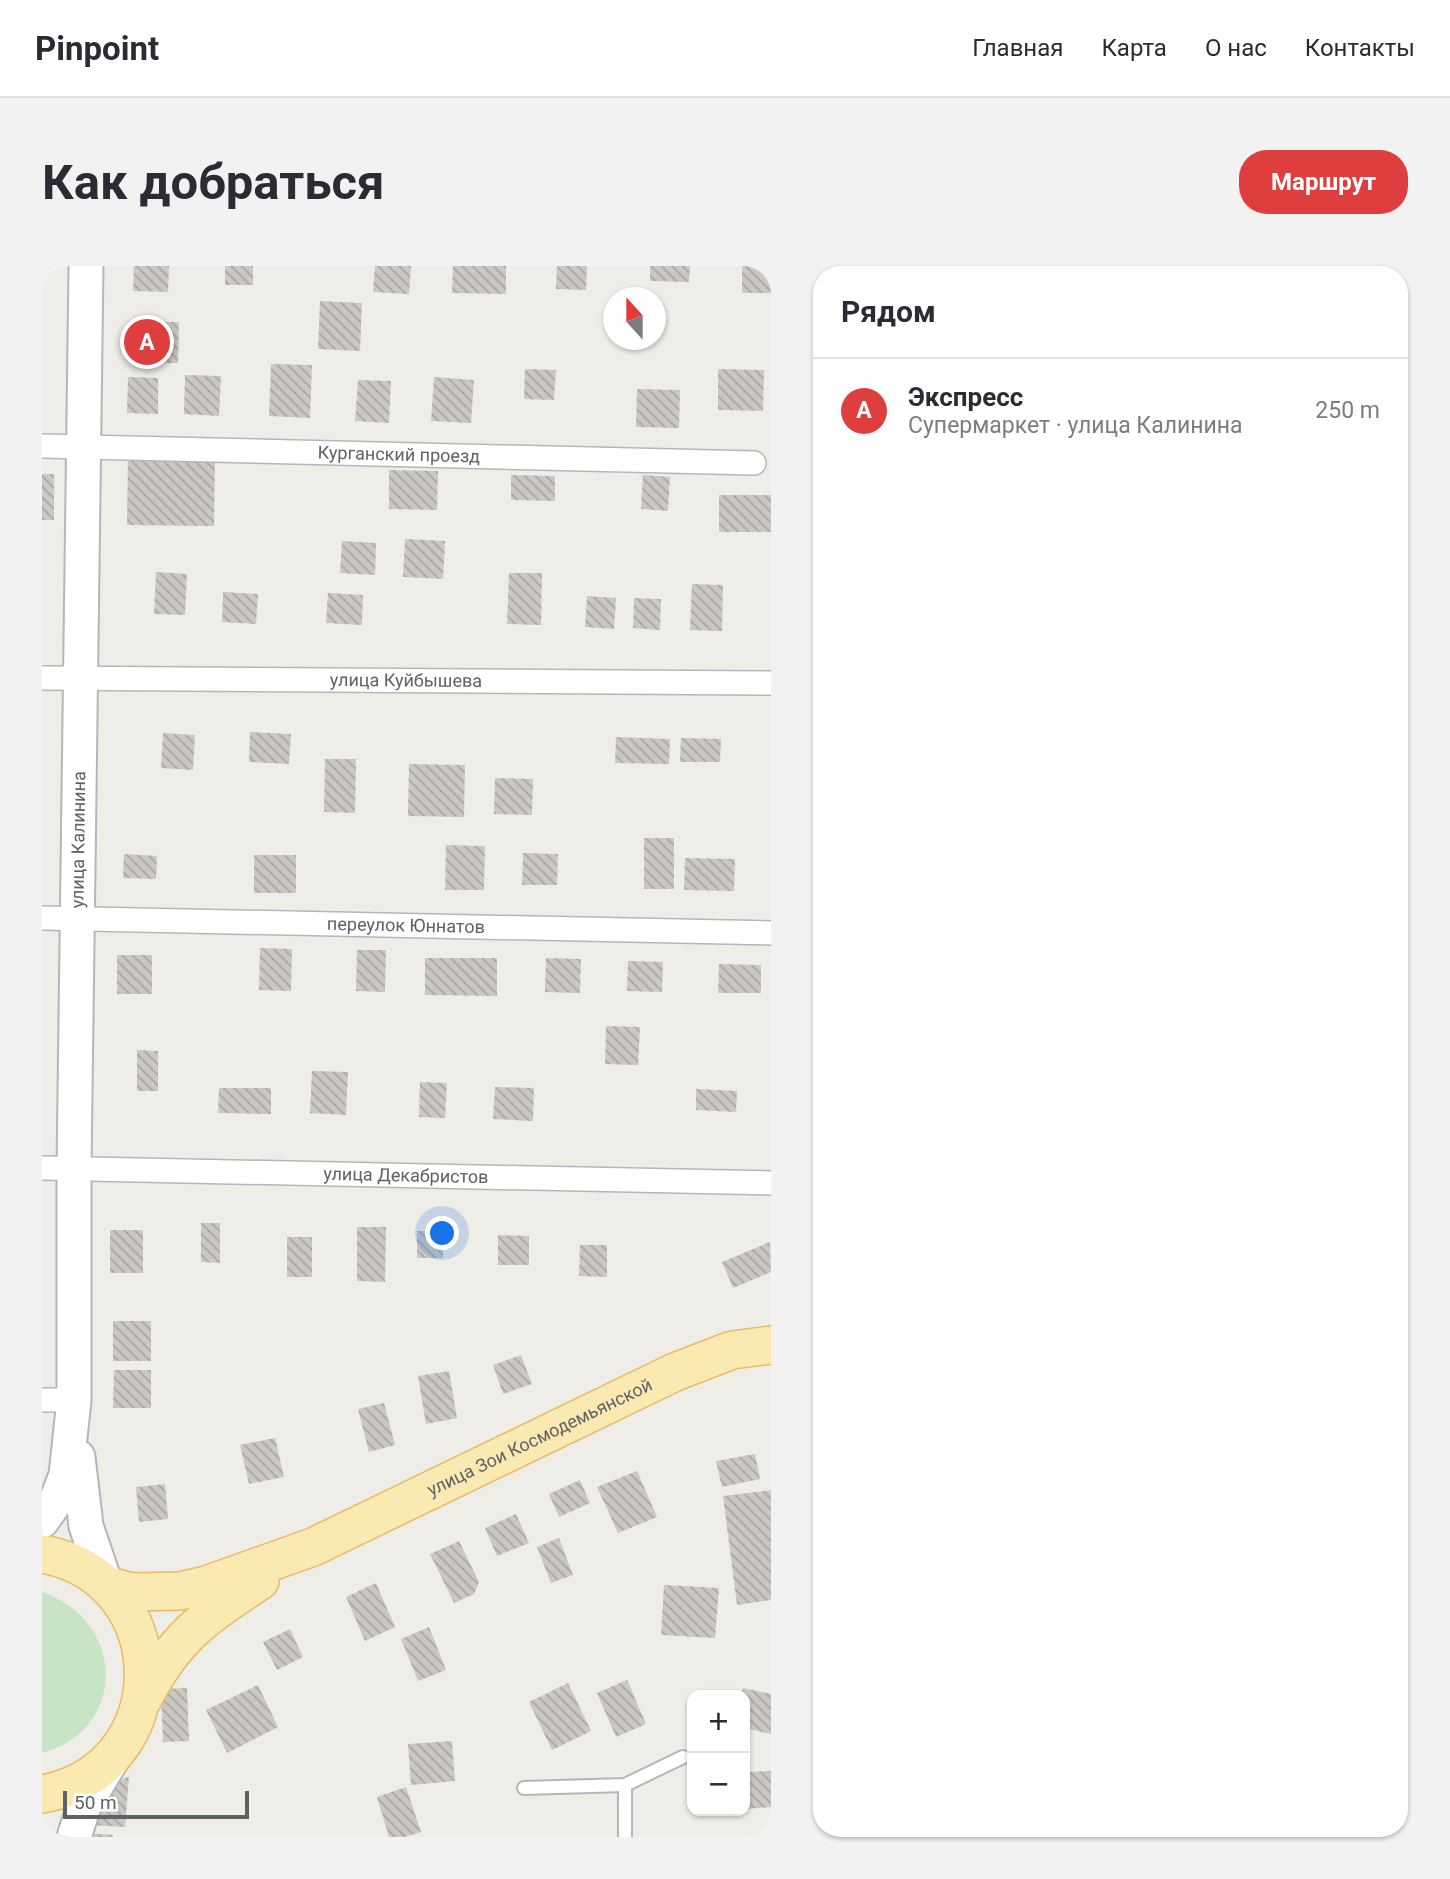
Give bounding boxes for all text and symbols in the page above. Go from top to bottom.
text: Pinpoint [35,29,159,68]
text: Главная [972,34,1063,62]
text: Карта [1101,34,1167,62]
text: О нас [1205,34,1267,62]
text: Контакты [1305,34,1415,62]
button: Маршрут [1239,150,1408,214]
text: Как добраться [42,154,384,211]
north arrow [603,287,666,350]
text: Рядом [841,294,936,329]
pin: A [124,316,170,368]
text: Экспресс [908,382,1023,412]
text: A [856,397,872,424]
text: 250 m [1315,397,1380,424]
text: Супермаркет · улица Калинина [908,412,1243,439]
street label: Курганский проезд [318,442,480,466]
street label: улица Куйбышева [330,669,482,691]
street label: улица Калинина [66,771,89,908]
street label: переулок Юннатов [327,913,485,937]
street label: улица Декабристов [323,1163,489,1187]
your location [425,1216,459,1250]
street label: улица Зои Космодемьянской [424,1374,655,1500]
map controls [687,1690,750,1816]
button: + [687,1690,750,1753]
button: − [687,1753,750,1816]
scale bar [63,1788,248,1820]
text: 50 m [74,1791,117,1814]

